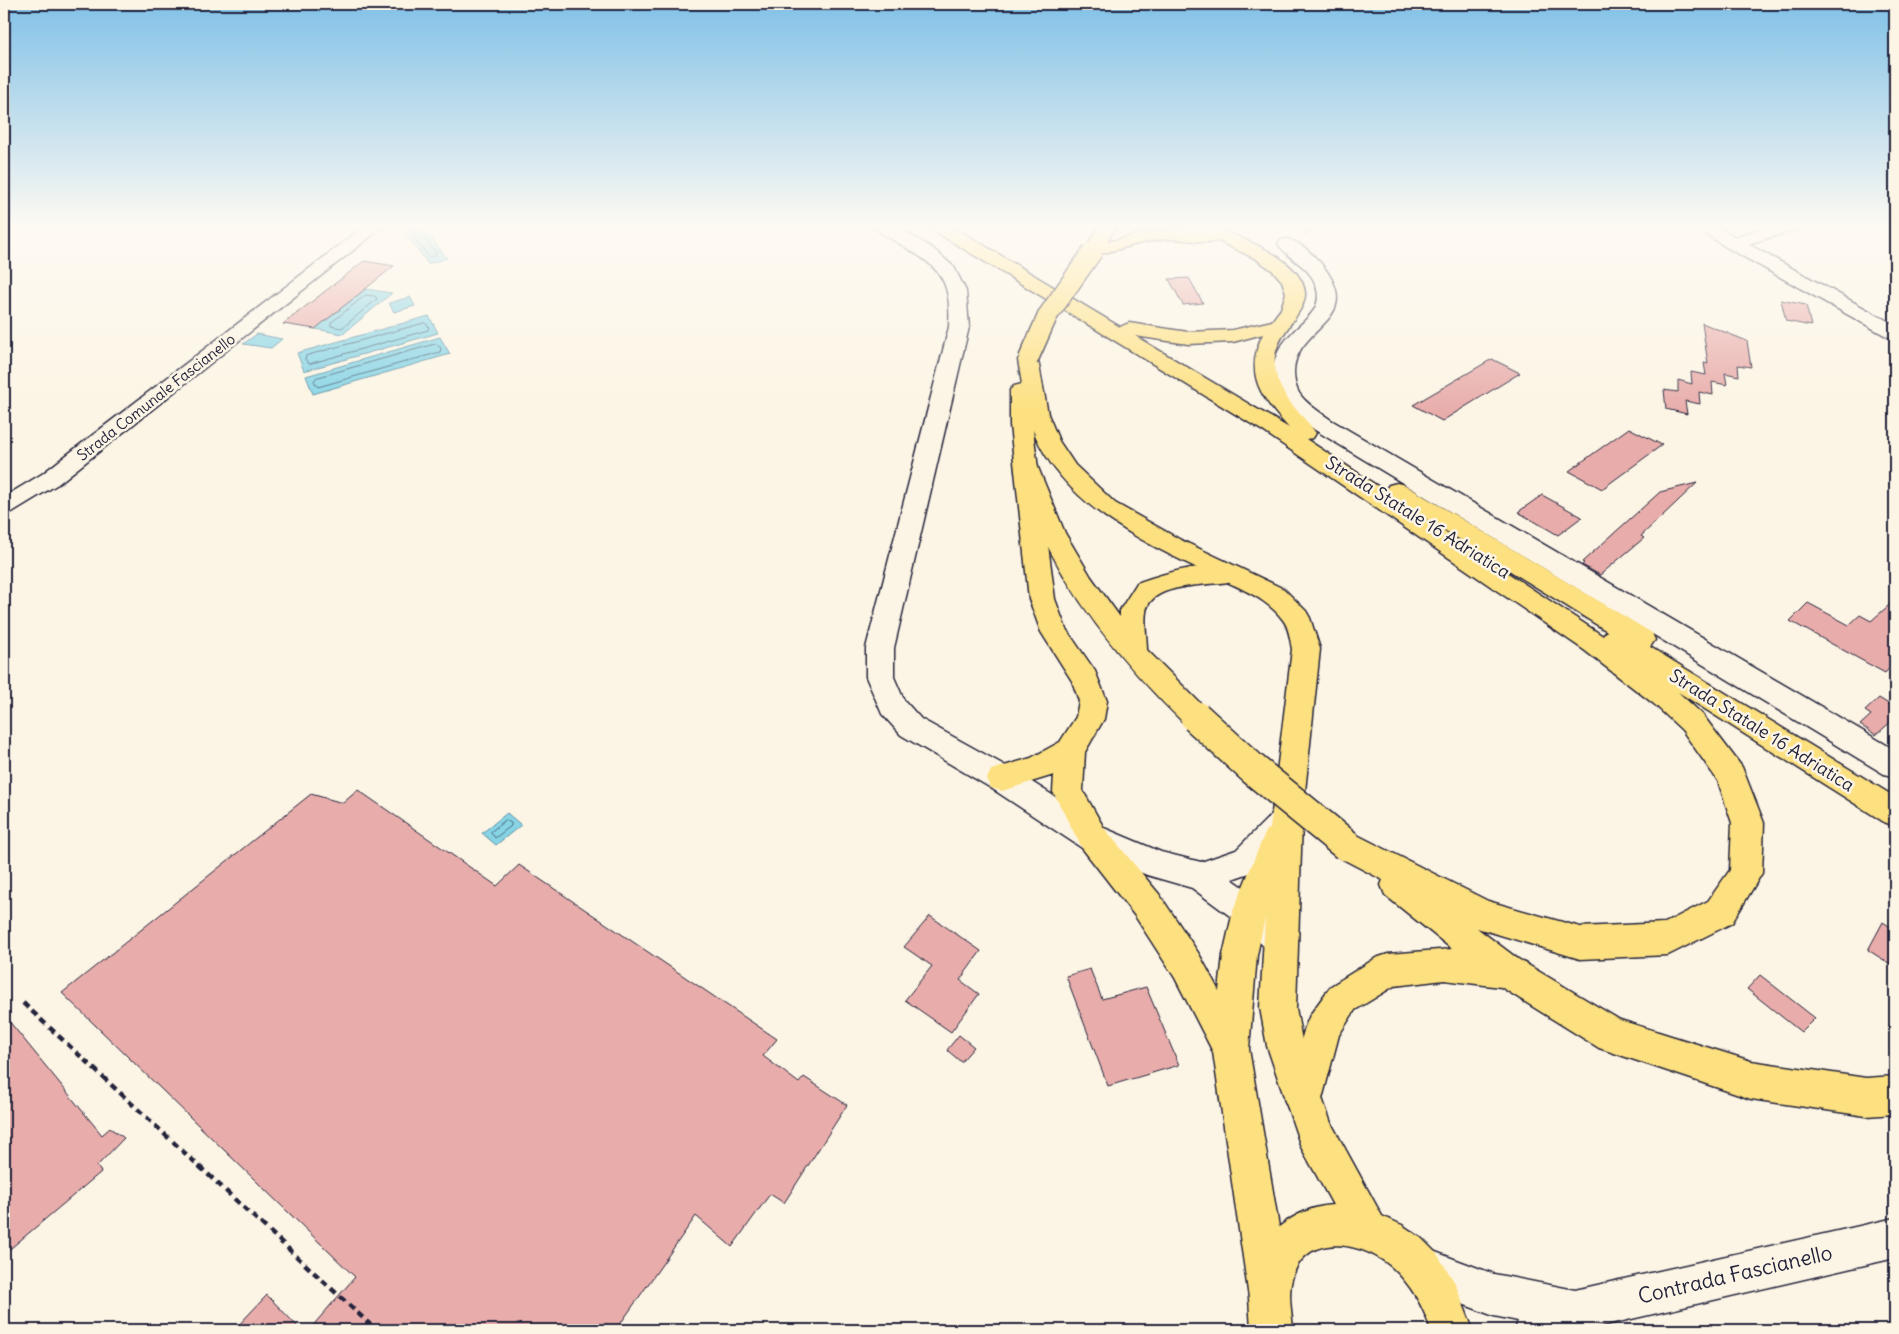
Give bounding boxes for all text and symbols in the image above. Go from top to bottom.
street label: Strada Comunale Fascianello [73,329,239,465]
street label: Strada Statale 16 Adriatica [1321,451,1515,583]
street label: Strada Statale 16 Adriatica [1665,664,1859,796]
street label: Contrada Fascianello [1635,1239,1835,1309]

